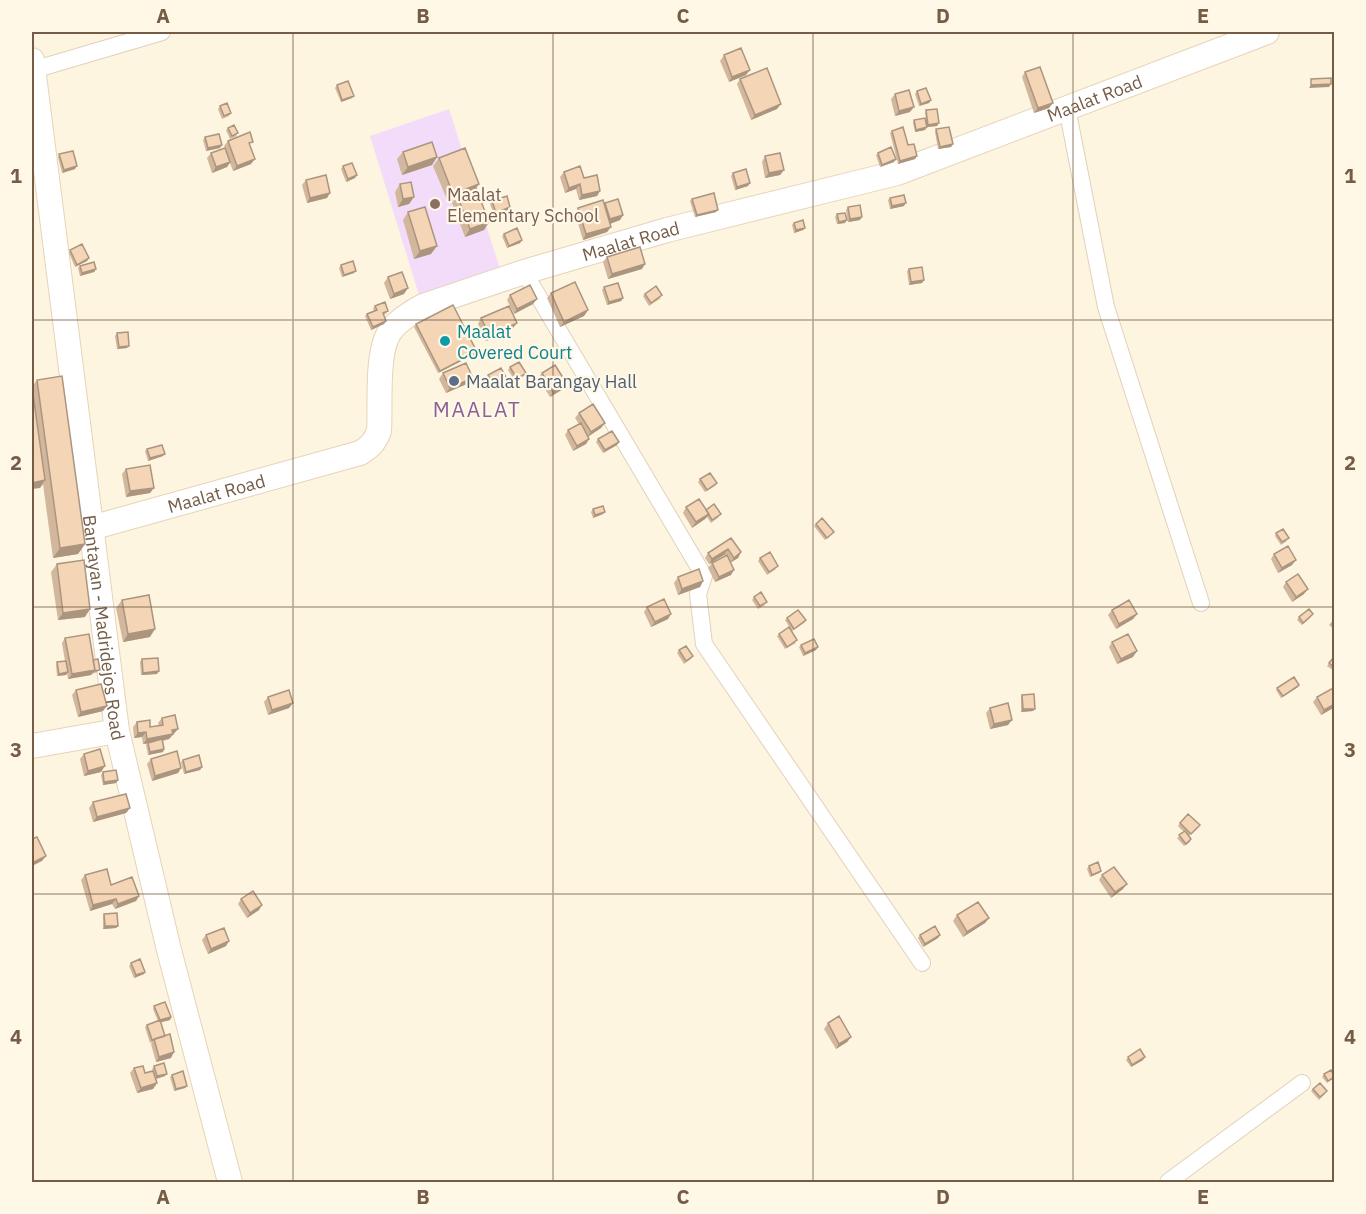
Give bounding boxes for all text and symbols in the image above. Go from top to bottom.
text: A [156,2,170,29]
text: B [416,2,430,29]
text: C [676,2,690,29]
text: D [936,2,950,29]
text: E [1197,2,1209,29]
street label: Maalat Road [1043,69,1145,126]
text: 1 [10,162,22,189]
text: 1 [1344,162,1356,189]
place label: Maalat Elementary School [447,183,599,227]
marker: Maalat Elementary School [428,197,442,211]
street label: Maalat Road [579,216,682,266]
place label: Maalat Covered Court [457,320,572,364]
marker: Maalat Covered Court [438,334,452,348]
place label: Maalat Barangay Hall [466,370,637,393]
marker: Maalat Barangay Hall [447,374,461,388]
district label: MAALAT [433,395,521,423]
text: 2 [10,449,22,476]
text: 2 [1344,449,1356,476]
street label: Maalat Road [165,469,268,518]
street label: Bantayan - Madridejos Road [78,513,130,743]
text: 3 [10,736,22,763]
text: 3 [1344,736,1356,763]
text: 4 [10,1023,22,1050]
text: 4 [1344,1023,1356,1050]
text: A [156,1183,170,1210]
text: B [416,1183,430,1210]
text: C [676,1183,690,1210]
text: D [936,1183,950,1210]
text: E [1197,1183,1209,1210]

